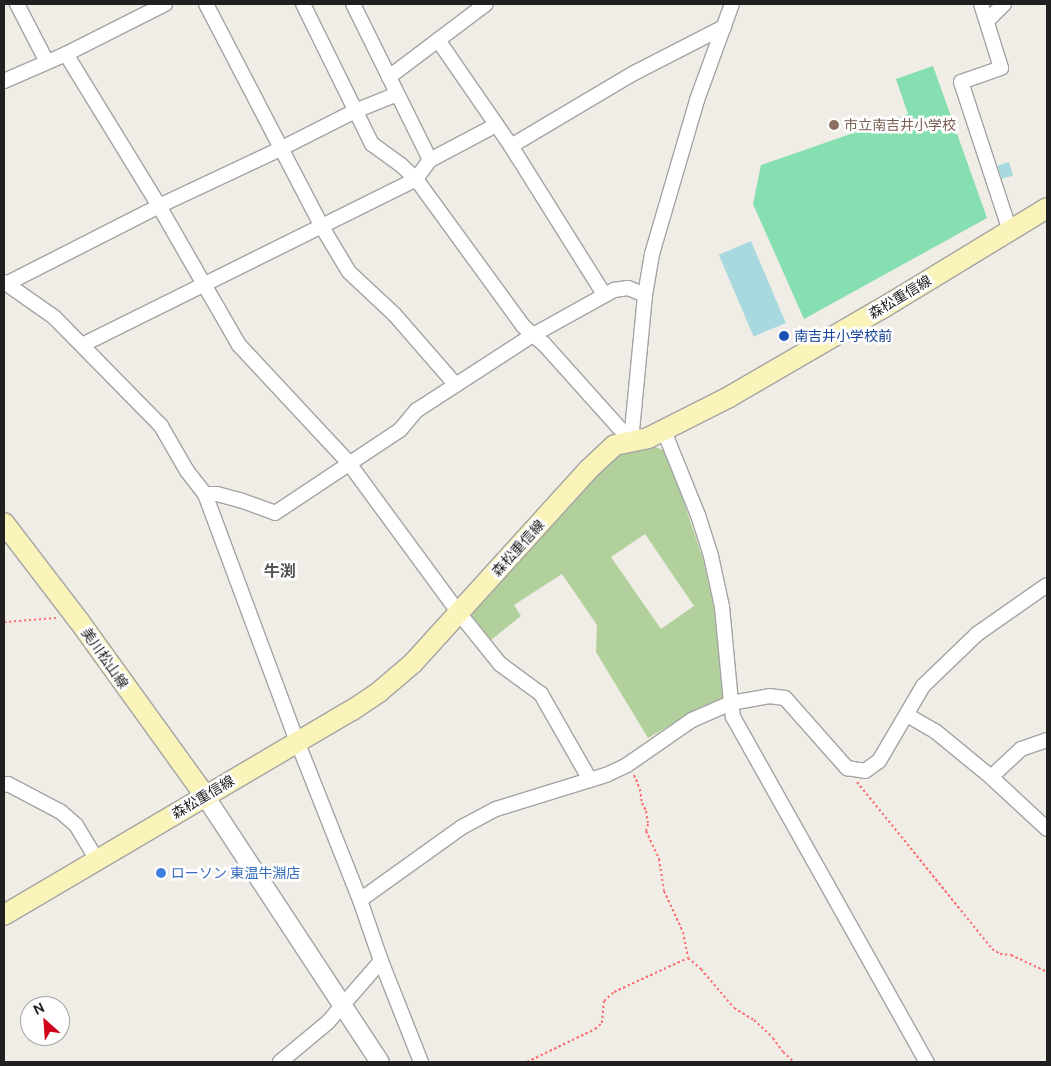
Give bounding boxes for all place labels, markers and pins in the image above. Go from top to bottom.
place label: 市立南吉井小学校 [844,117,956,133]
marker: 市立南吉井小学校 [828,119,840,131]
place label: 南吉井小学校前 [794,328,892,344]
marker: 南吉井小学校前 [778,330,790,342]
place label: ローソン 東温牛淵店 [171,865,300,881]
marker: ローソン 東温牛淵店 [155,867,167,879]

